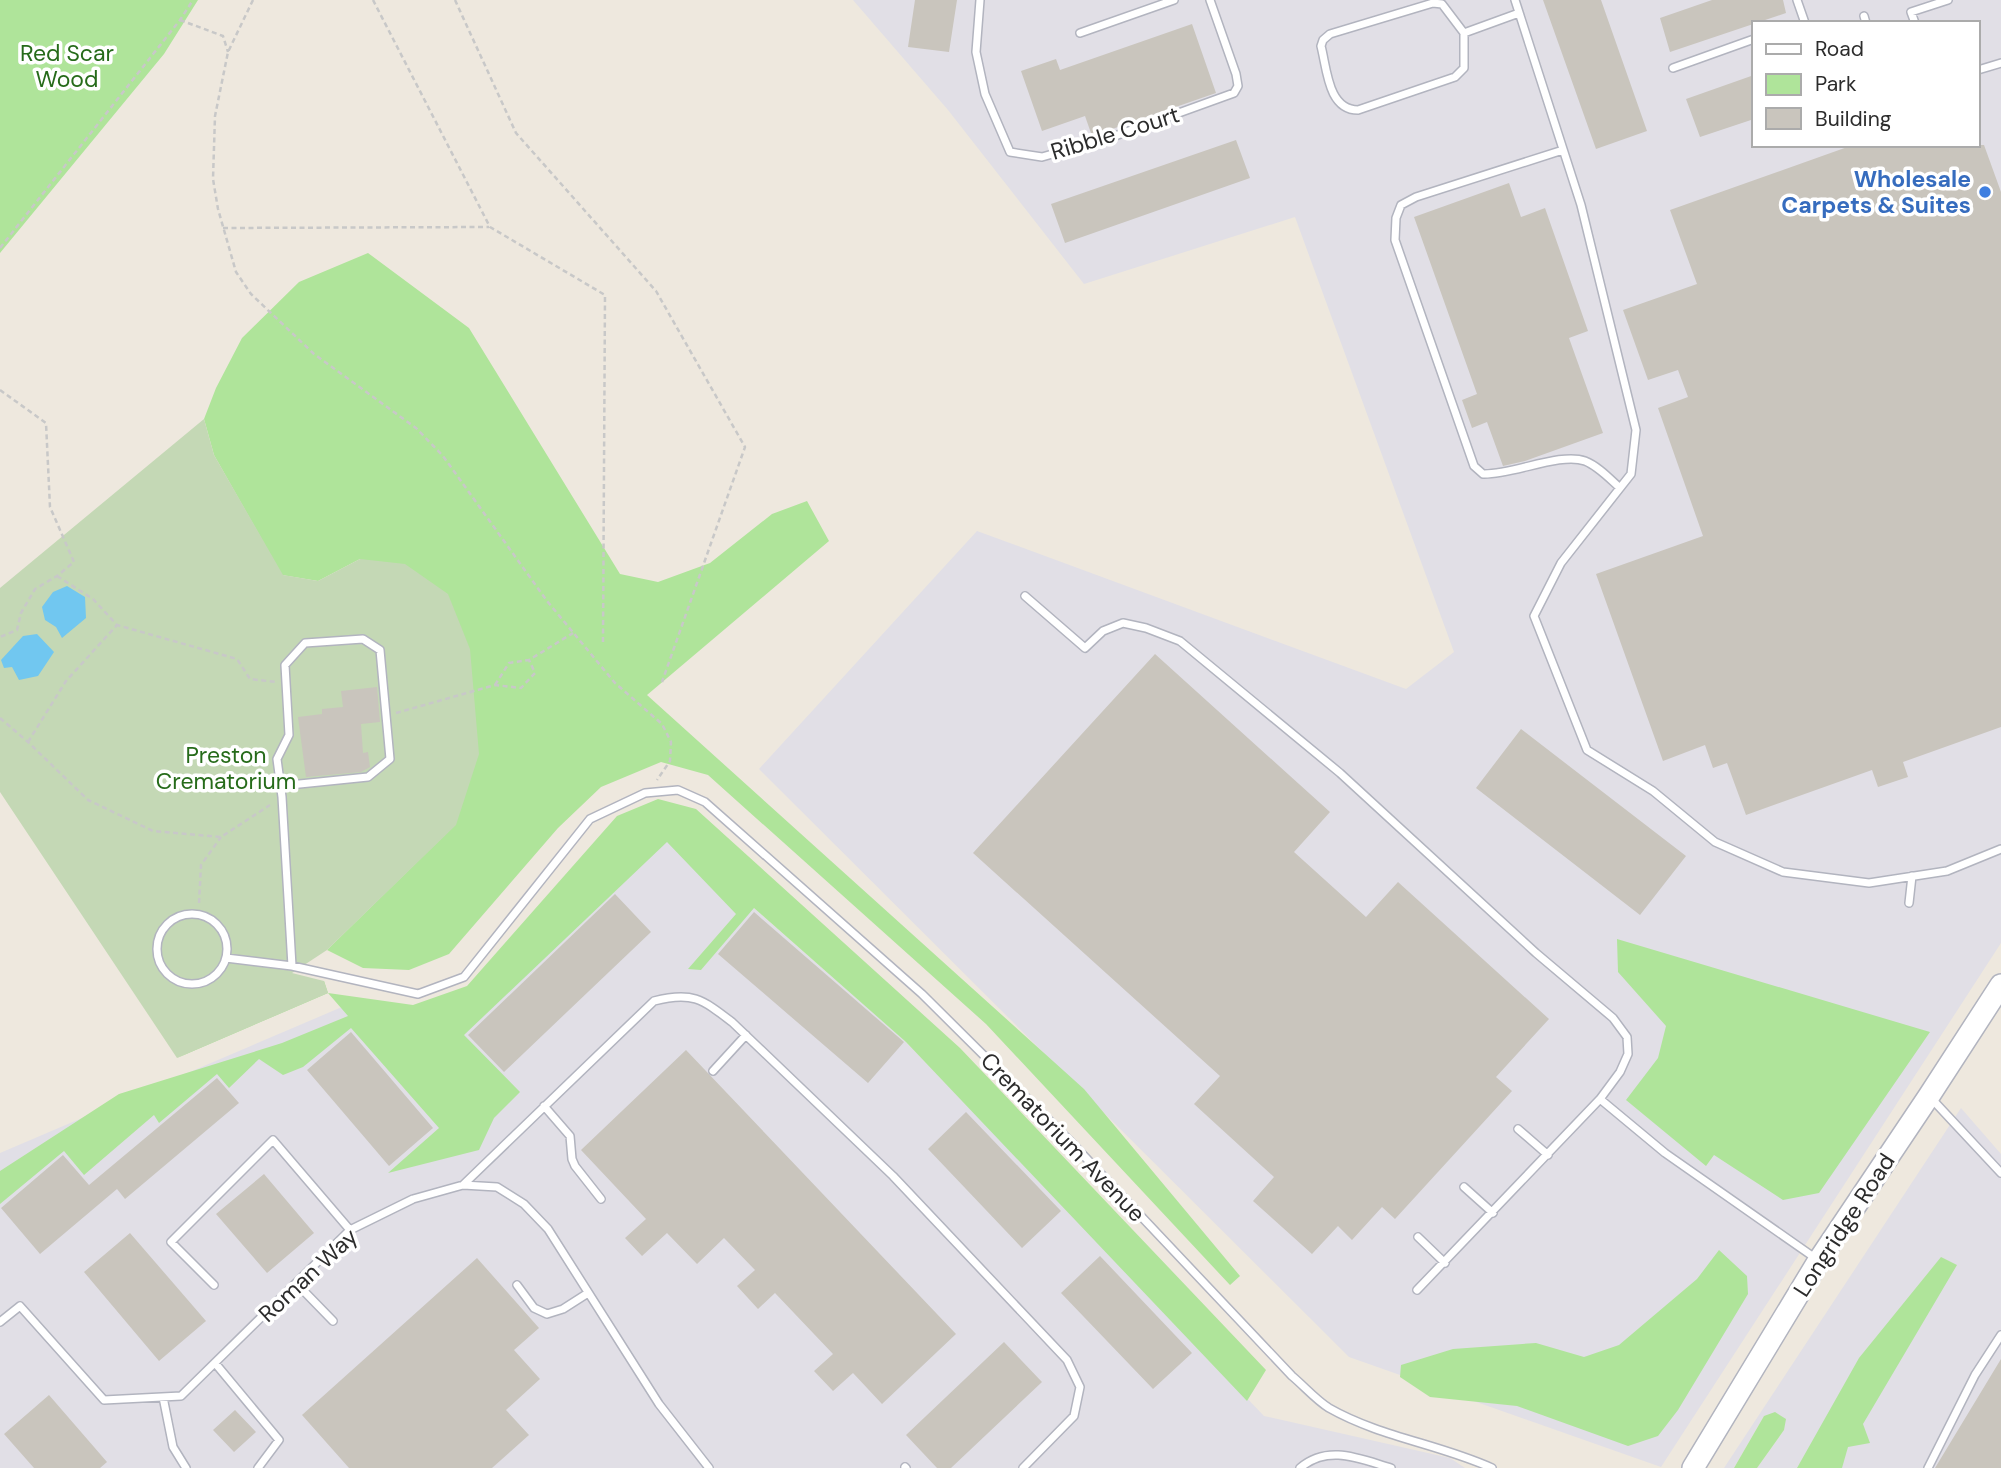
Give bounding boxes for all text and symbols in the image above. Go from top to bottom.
legend [1752,21,1980,147]
text: Road [1815,35,1864,63]
park label: Red Scar Wood [20,38,114,94]
text: Park [1815,70,1857,98]
street label: Ribble Court [1047,99,1183,167]
text: Building [1815,105,1892,133]
place label: Wholesale Carpets & Suites [1781,164,1971,220]
marker: Wholesale Carpets & Suites [1977,184,1993,200]
park label: Preston Crematorium [156,740,296,796]
street label: Crematorium Avenue [974,1046,1152,1228]
street label: Longridge Road [1787,1148,1901,1302]
street label: Roman Way [252,1221,364,1329]

